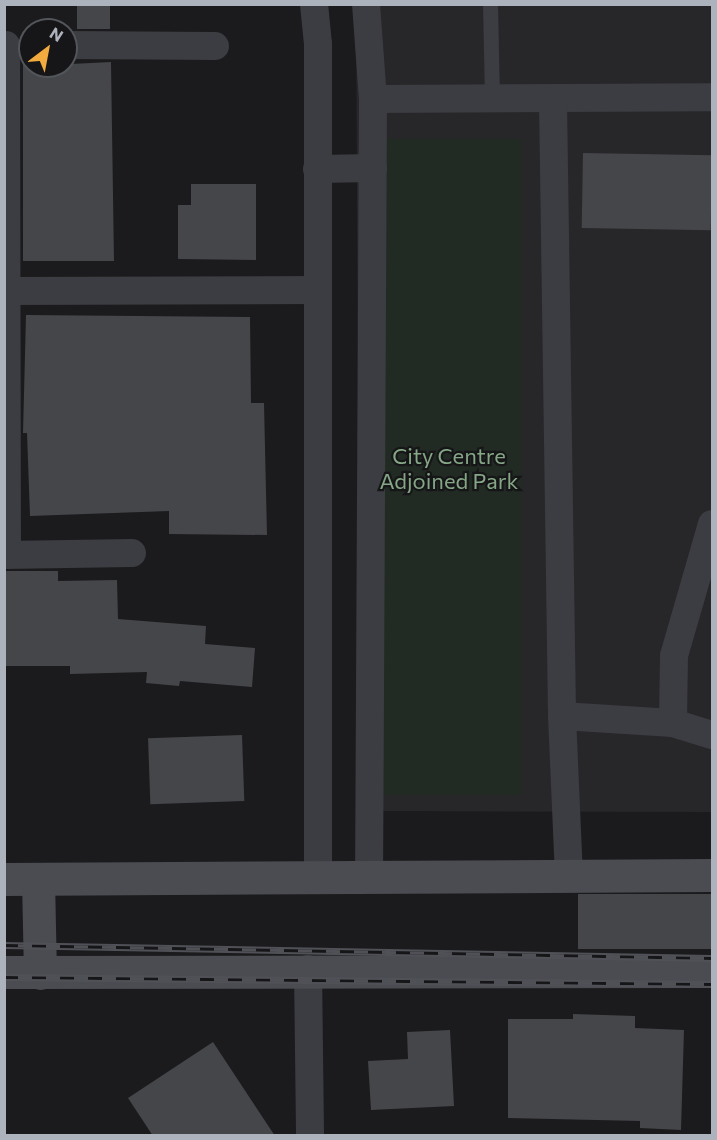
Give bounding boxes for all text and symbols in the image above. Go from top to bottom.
north arrow [18,18,78,78]
text: N [47,23,67,45]
park label: City Centre Adjoined Park [380,442,518,494]

